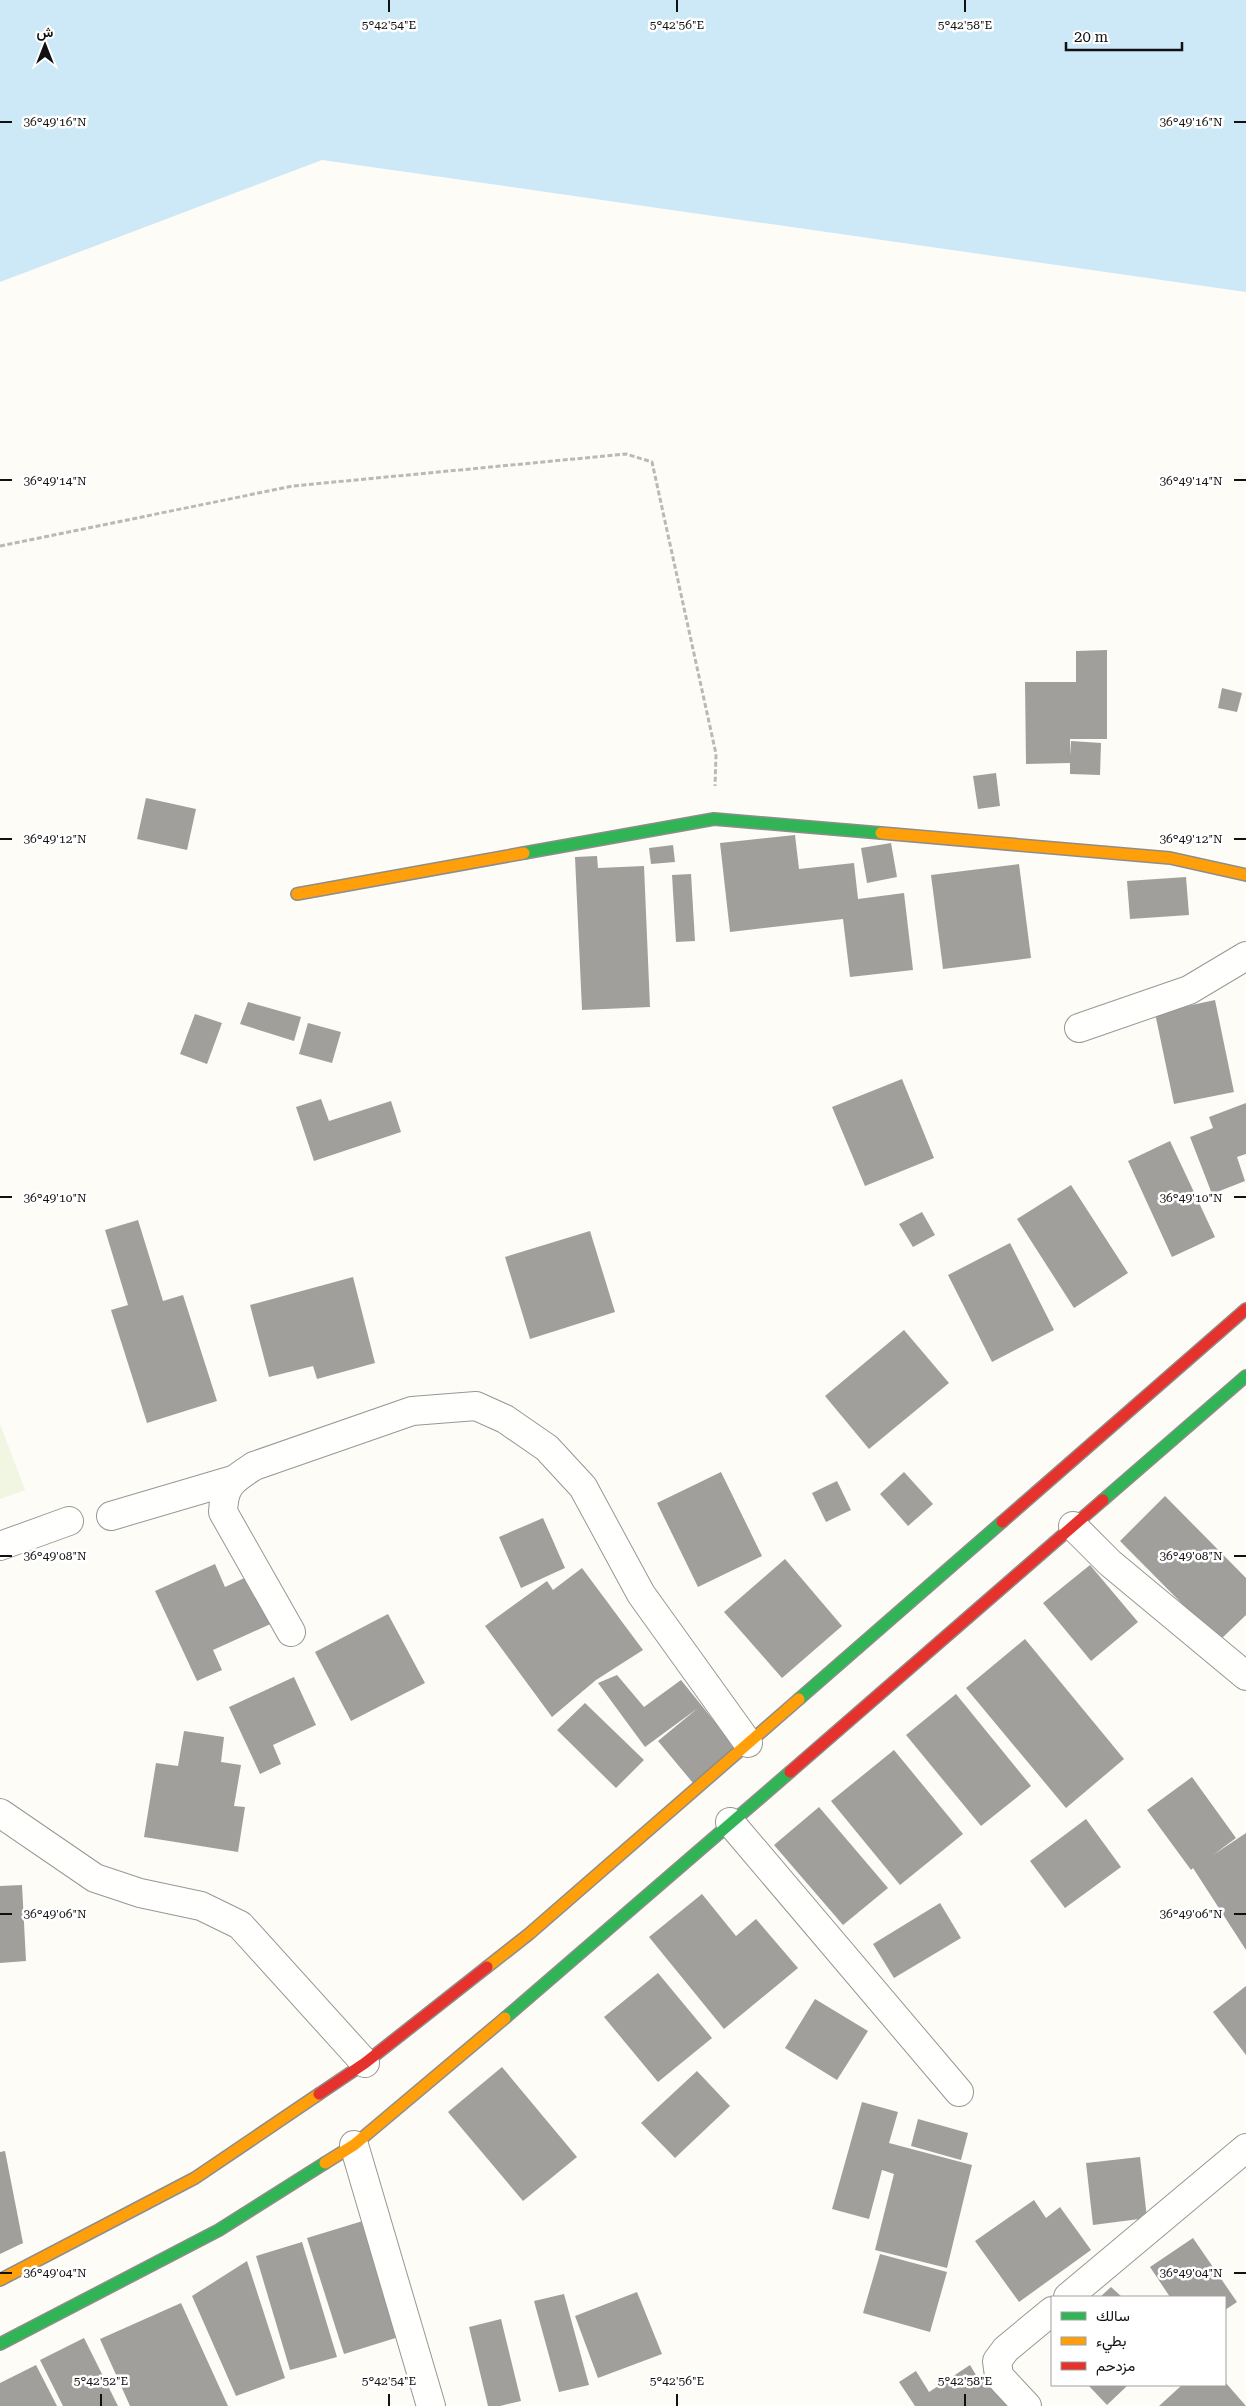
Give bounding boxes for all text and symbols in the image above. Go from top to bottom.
text: 5°42'54"E [362,18,416,32]
text: 5°42'56"E [650,18,704,32]
text: 5°42'58"E [938,18,992,32]
north arrow [20,20,70,70]
scale bar [1066,20,1182,52]
text: ش [37,24,54,41]
text: 20 m [1074,28,1109,46]
text: 36°49'16"N [23,115,87,129]
text: 36°49'16"N [1159,115,1223,129]
text: 36°49'14"N [23,474,87,488]
text: 36°49'14"N [1159,474,1223,488]
text: 36°49'12"N [23,832,87,846]
text: 36°49'12"N [1159,832,1223,846]
text: 36°49'10"N [23,1191,87,1205]
text: 36°49'10"N [1159,1191,1223,1205]
text: 36°49'08"N [23,1549,87,1563]
text: 36°49'08"N [1159,1549,1223,1563]
text: 36°49'06"N [23,1907,87,1921]
text: 36°49'06"N [1159,1907,1223,1921]
text: 36°49'04"N [23,2266,87,2280]
text: 36°49'04"N [1159,2266,1223,2280]
legend [1051,2296,1226,2386]
text: سالك [1096,2307,1130,2325]
text: بطيء [1096,2332,1126,2354]
text: مزدحم [1096,2357,1135,2376]
text: 5°42'52"E [74,2374,128,2388]
text: 5°42'54"E [362,2374,416,2388]
text: 5°42'56"E [650,2374,704,2388]
text: 5°42'58"E [938,2374,992,2388]

